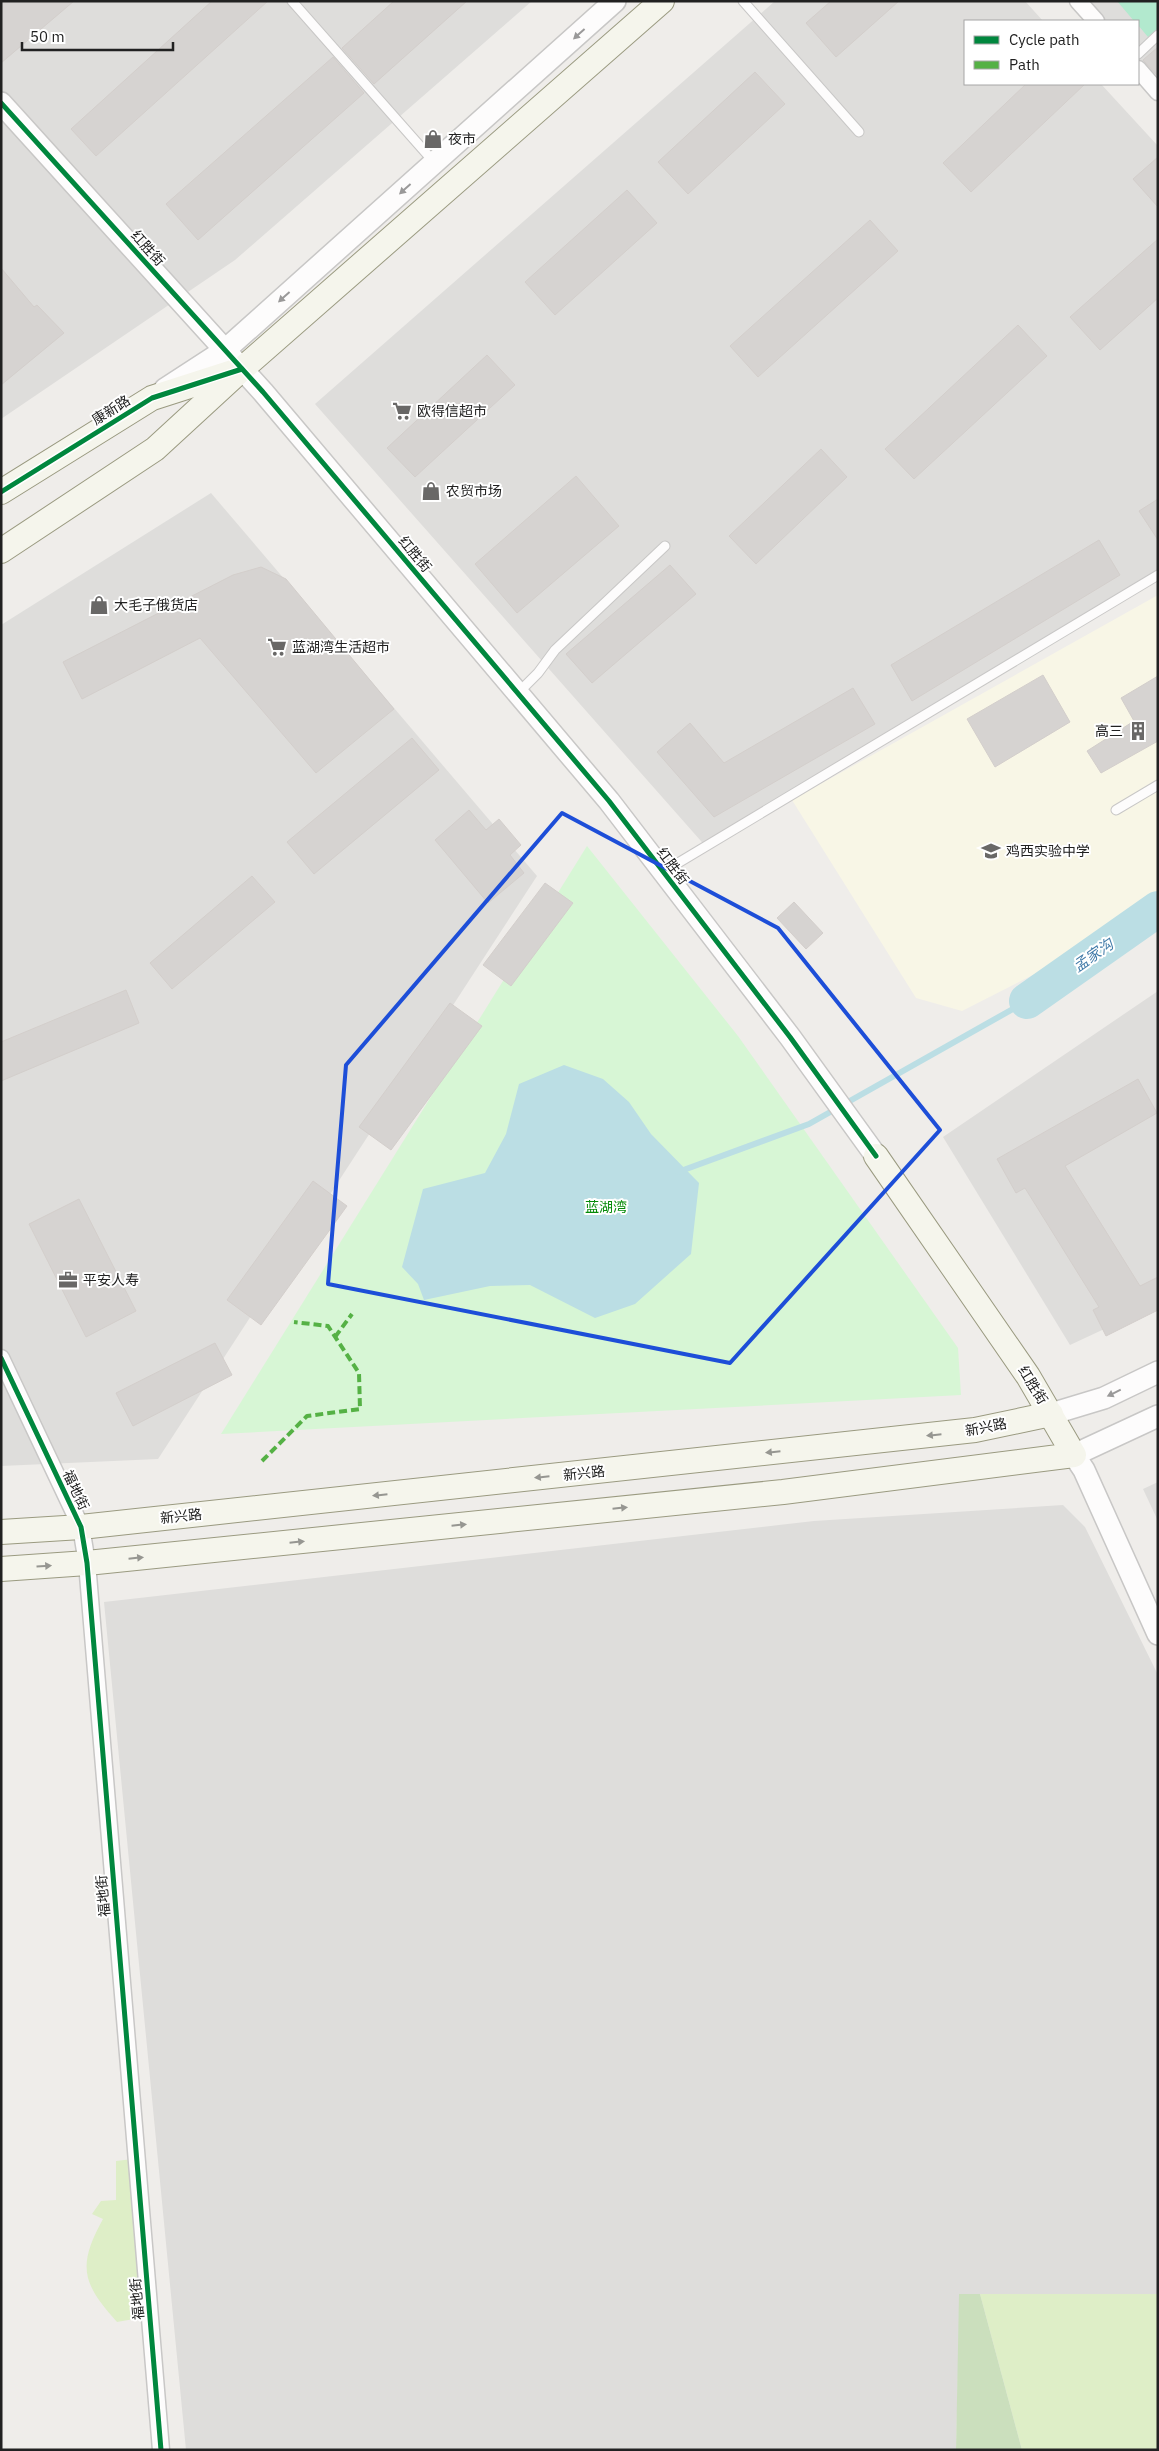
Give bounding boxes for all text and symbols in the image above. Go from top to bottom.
scale bar [22,20,174,52]
legend [964,20,1139,85]
text: 50 m [30,27,65,46]
one-way arrow [573,28,585,40]
text: Cycle path [1009,30,1080,49]
text: Path [1009,55,1040,74]
shop icon: 夜市 [422,128,444,150]
place label: 夜市 [448,130,476,148]
one-way arrow [399,183,412,194]
street label: 红胜街 [127,226,169,270]
one-way arrow [278,291,291,302]
street label: 康新路 [88,391,134,429]
supermarket icon: 欧得信超市 [391,400,413,422]
place label: 欧得信超市 [417,402,487,420]
shop icon: 农贸市场 [420,480,442,502]
place label: 农贸市场 [446,482,502,500]
street label: 红胜街 [395,532,435,576]
shop icon: 大毛子俄货店 [88,594,110,616]
place label: 大毛子俄货店 [114,596,198,614]
supermarket icon: 蓝湖湾生活超市 [266,636,288,658]
place label: 蓝湖湾生活超市 [292,638,390,656]
building icon: 高三 [1127,720,1149,742]
place label: 高三 [1095,722,1123,740]
school or university icon: 鸡西实验中学 [980,840,1002,862]
place label: 鸡西实验中学 [1006,842,1090,860]
street label: 红胜街 [653,844,693,888]
water label: 孟家沟 [1069,933,1119,976]
park label: 蓝湖湾 [585,1198,627,1216]
office icon: 平安人寿 [57,1269,79,1291]
place label: 平安人寿 [83,1271,139,1289]
street label: 红胜街 [1014,1362,1052,1408]
one-way arrow [1107,1390,1121,1398]
street label: 新兴路 [964,1414,1008,1440]
one-way arrow [926,1431,942,1439]
one-way arrow [765,1448,781,1456]
street label: 新兴路 [562,1462,606,1484]
street label: 福地街 [59,1467,93,1513]
one-way arrow [533,1473,549,1481]
one-way arrow [372,1491,388,1499]
one-way arrow [613,1504,629,1512]
street label: 新兴路 [159,1505,203,1527]
one-way arrow [451,1521,467,1529]
one-way arrow [289,1537,305,1545]
one-way arrow [128,1554,144,1562]
one-way arrow [36,1562,52,1570]
street label: 福地街 [92,1874,114,1918]
street label: 福地街 [126,2277,148,2321]

